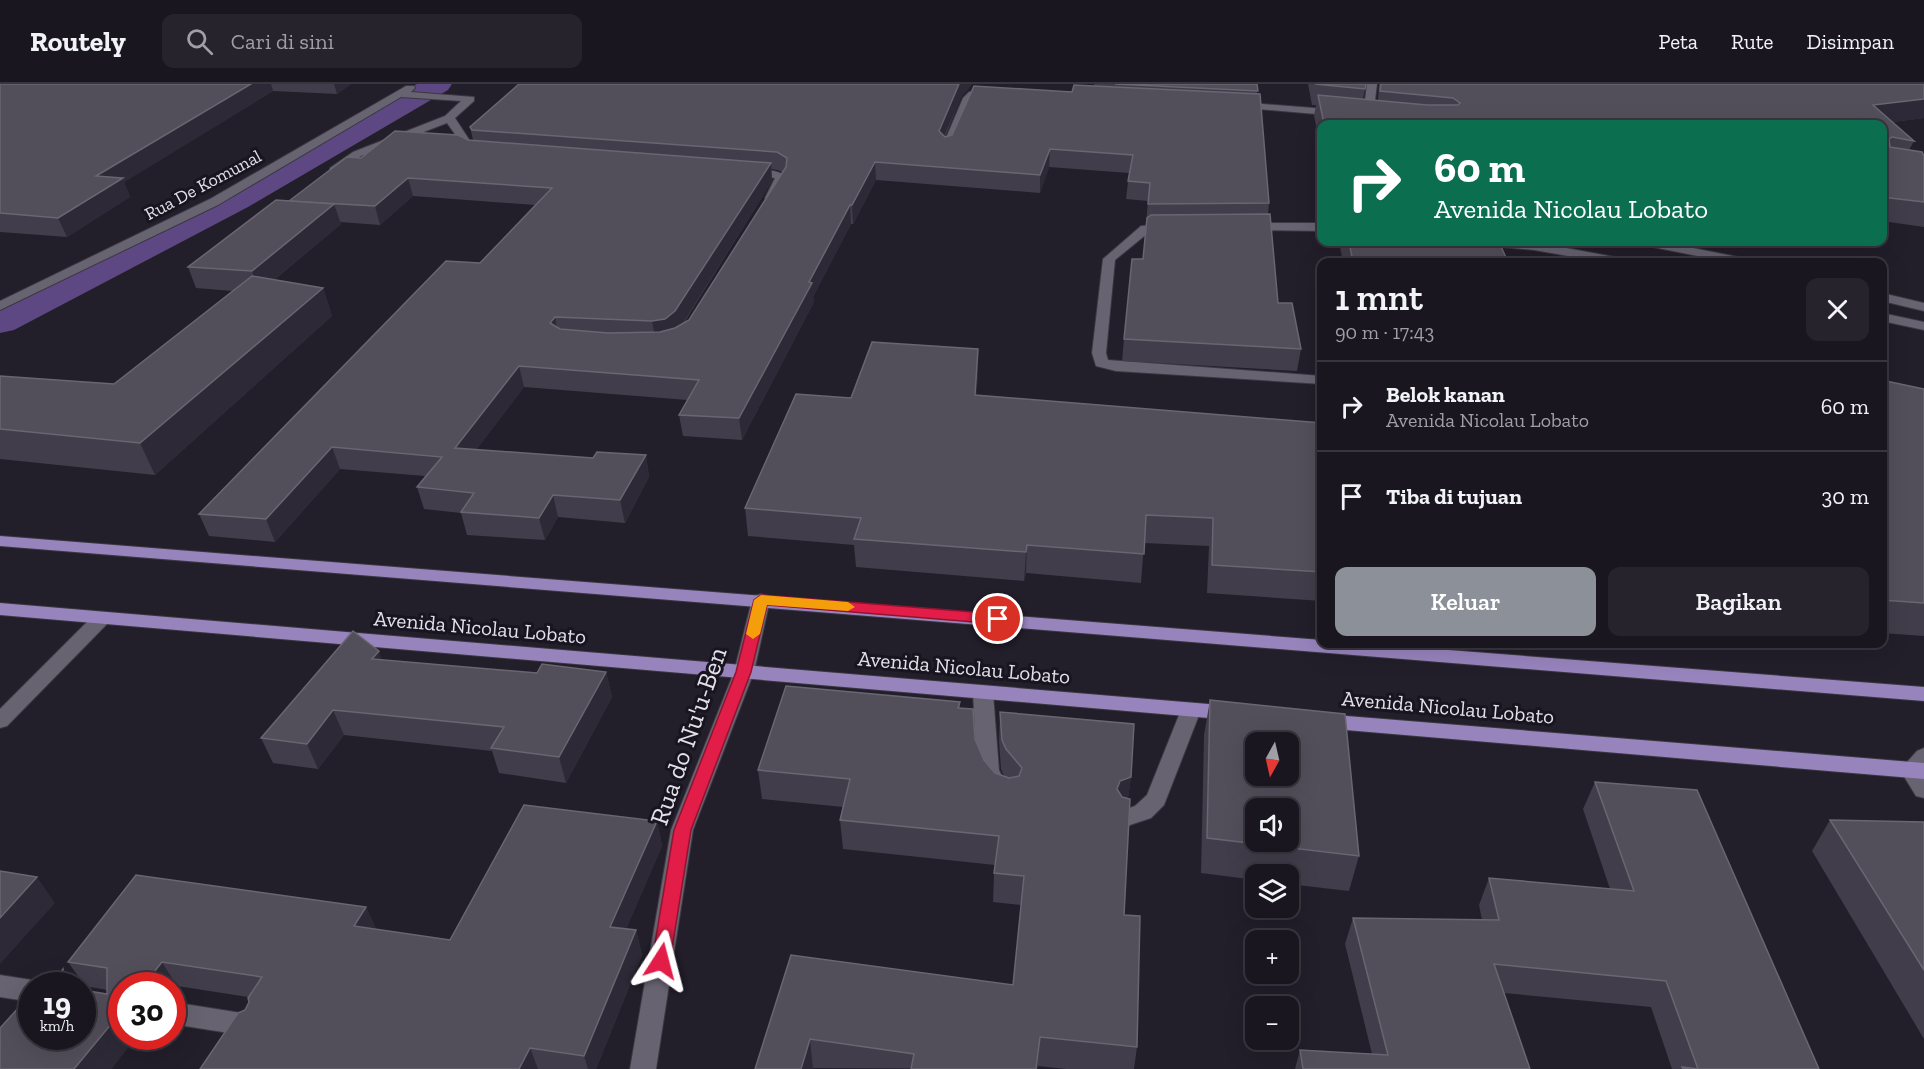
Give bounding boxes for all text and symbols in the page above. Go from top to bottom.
search box [162,14,582,68]
text: Routely [30,25,126,58]
icon: search [183,25,216,58]
text: Cari di sini [231,28,334,55]
text: Peta [1659,29,1698,54]
text: Rute [1731,29,1773,54]
text: Disimpan [1806,29,1894,54]
text: 60 m [1434,142,1525,193]
icon: right [1335,144,1413,222]
street label: Rua De Komunal [141,145,265,225]
text: Avenida Nicolau Lobato [1434,193,1708,225]
text: 1 mnt [1335,276,1423,319]
button: close [1806,278,1869,341]
text: 90 m · 17:43 [1335,320,1434,344]
text: Belok kanan [1386,381,1505,408]
icon: right [1335,390,1368,423]
text: 60 m [1821,393,1869,420]
text: Avenida Nicolau Lobato [1386,408,1589,432]
icon: arrive [1335,480,1368,513]
text: Tiba di tujuan [1386,483,1522,510]
text: 30 m [1822,483,1869,510]
button: Keluar [1335,567,1596,636]
button: Bagikan [1608,567,1869,636]
pin [972,593,1023,644]
icon: arrive [981,602,1014,635]
street label: Avenida Nicolau Lobato [373,605,587,649]
street label: Rua do Nu'u-Ben [643,643,733,829]
street label: Avenida Nicolau Lobato [857,645,1071,689]
street label: Avenida Nicolau Lobato [1341,685,1555,729]
north arrow [1245,732,1299,786]
map controls [1245,732,1299,1050]
button: sound [1245,798,1299,852]
button: layers [1245,864,1299,918]
position arrow [629,929,693,993]
button: + [1245,930,1299,984]
speed limit sign: 30 [108,972,186,1050]
text: 19 [43,986,71,1022]
button: − [1245,996,1299,1050]
text: km/h [40,1017,74,1035]

